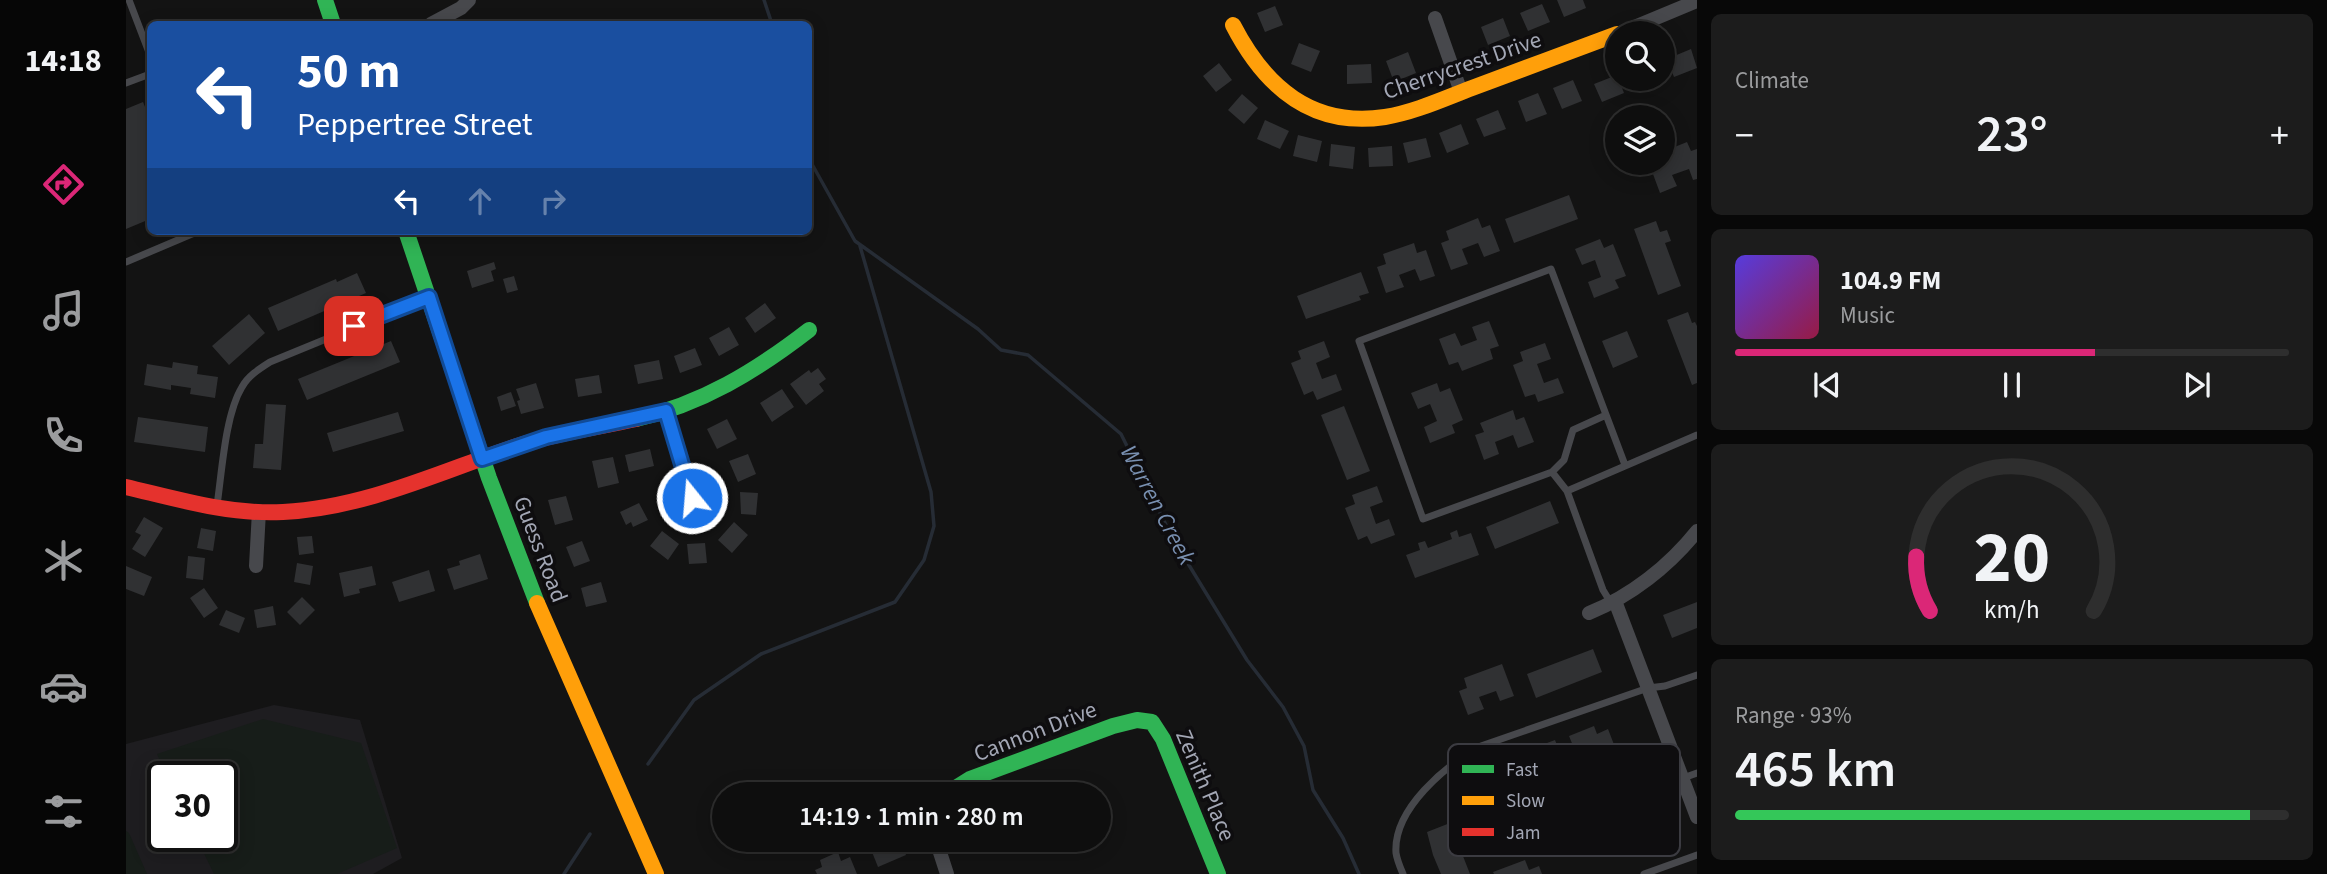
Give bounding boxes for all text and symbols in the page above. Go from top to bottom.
map controls [1605,21,1675,175]
button: search [1605,21,1675,91]
street label: Cherrycrest Drive [1379,23,1546,108]
text: 50 m [297,37,401,107]
text: 14:18 [24,38,102,84]
icon: left [182,49,273,140]
text: Climate [1735,64,1809,97]
text: 23° [1976,98,2048,172]
text: Peppertree Street [297,102,533,148]
button: layers [1605,105,1675,175]
text: − [1735,109,1754,163]
text: + [2270,109,2289,163]
icon: directions [39,160,88,209]
icon: left [388,182,426,220]
icon: ahead [461,182,499,220]
icon: right [534,182,572,220]
text: 104.9 FM [1840,262,1941,299]
icon: music [39,286,88,335]
pin [324,296,384,356]
text: Music [1840,299,1895,332]
icon: arrive [335,307,373,345]
icon: previous [1808,366,1846,404]
icon: pause [1993,366,2031,404]
icon: next [2178,366,2216,404]
icon: phone [39,411,88,460]
water label: Warren Creek [1111,439,1204,572]
position arrow [655,461,729,535]
street label: Guess Road [505,491,576,607]
text: 20 [1974,506,2050,610]
icon: climate [39,536,88,585]
text: km/h [1984,591,2040,627]
icon: car [39,662,88,711]
street label: Cannon Drive [969,693,1101,770]
text: Range · 93% [1735,699,1852,732]
street label: Zenith Place [1167,724,1244,846]
text: 465 km [1735,733,1896,807]
legend [1448,744,1680,856]
text: Fast [1506,757,1539,784]
speed limit sign: 30 [147,761,238,852]
icon: filters [39,787,88,836]
text: Slow [1506,788,1545,815]
text: 14:19 · 1 min · 280 m [799,798,1024,835]
text: Jam [1506,820,1540,847]

